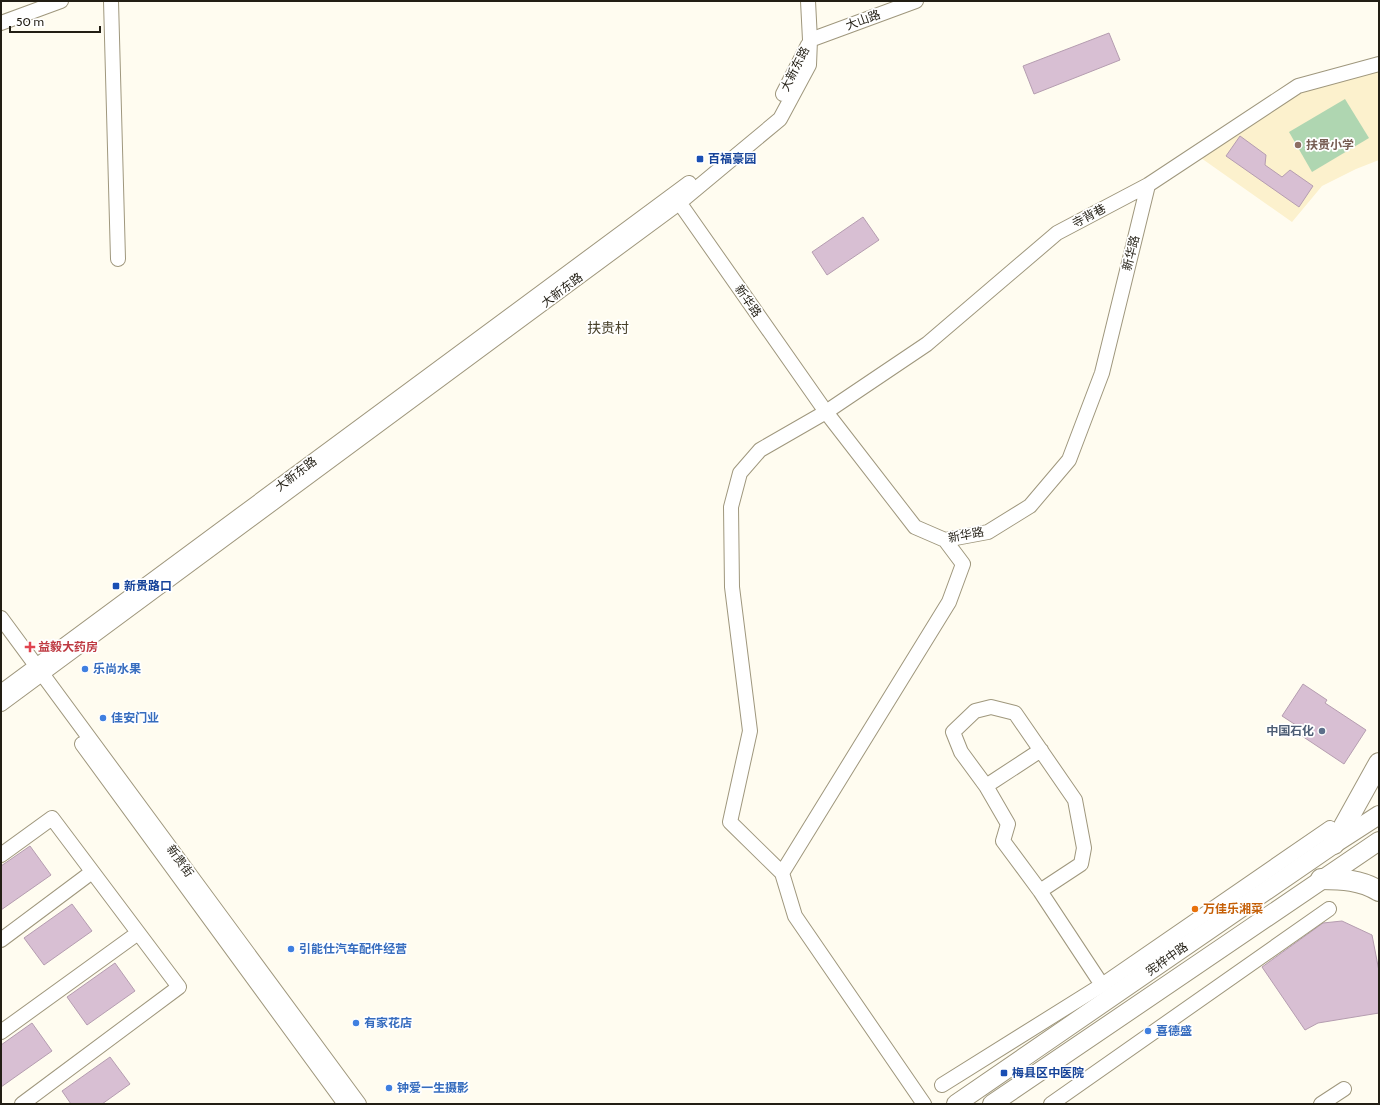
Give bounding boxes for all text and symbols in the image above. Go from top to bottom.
street label: 大山路 [843,6,882,33]
scale bar [10,8,100,34]
text: 50 m [16,14,44,29]
street label: 大新东路 [777,44,812,94]
place label: 扶贵小学 [1306,137,1354,152]
marker: 扶贵小学 [1293,140,1303,150]
place label: 百福豪园 [708,151,756,166]
marker: 百福豪园 [695,154,705,164]
street label: 寺背巷 [1069,200,1108,231]
street label: 新华路 [1119,234,1142,272]
street label: 大新东路 [538,269,585,310]
street label: 新华路 [732,282,765,320]
district label: 扶贵村 [587,319,629,337]
street label: 大新东路 [272,453,319,494]
street label: 新华路 [947,524,985,545]
place label: 新贵路口 [124,578,172,593]
marker: 新贵路口 [111,581,121,591]
place label: 益毅大药房 [38,639,98,654]
marker: 益毅大药房 [25,642,35,652]
place label: 乐尚水果 [93,661,141,676]
marker: 乐尚水果 [80,664,90,674]
place label: 佳安门业 [111,710,159,725]
marker: 佳安门业 [98,713,108,723]
place label: 中国石化 [1266,723,1314,738]
marker: 中国石化 [1317,726,1327,736]
street label: 新贵街 [164,842,197,880]
place label: 万佳乐湘菜 [1203,901,1263,916]
marker: 万佳乐湘菜 [1190,904,1200,914]
street label: 宪梓中路 [1143,939,1191,979]
place label: 引能仕汽车配件经营 [299,941,407,956]
marker: 引能仕汽车配件经营 [286,944,296,954]
place label: 有家花店 [364,1015,412,1030]
marker: 有家花店 [351,1018,361,1028]
place label: 喜德盛 [1156,1023,1192,1038]
marker: 喜德盛 [1143,1026,1153,1036]
place label: 梅县区中医院 [1012,1065,1084,1080]
marker: 梅县区中医院 [999,1068,1009,1078]
place label: 钟爱一生摄影 [397,1080,469,1095]
marker: 钟爱一生摄影 [384,1083,394,1093]

